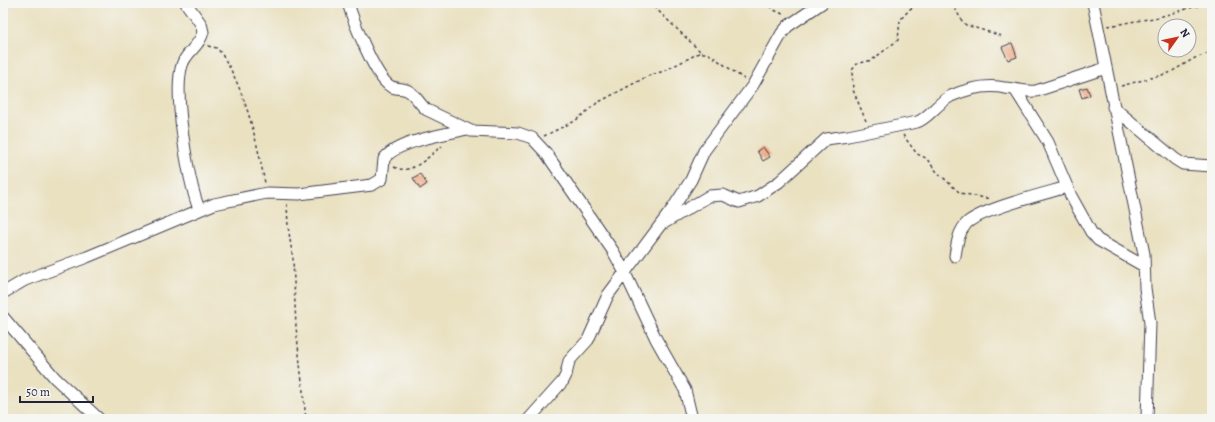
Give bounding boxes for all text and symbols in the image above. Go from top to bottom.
north arrow [1157,18,1197,58]
text: N [1176,25,1193,40]
scale bar [20,378,93,404]
text: 50 m [26,384,50,400]

